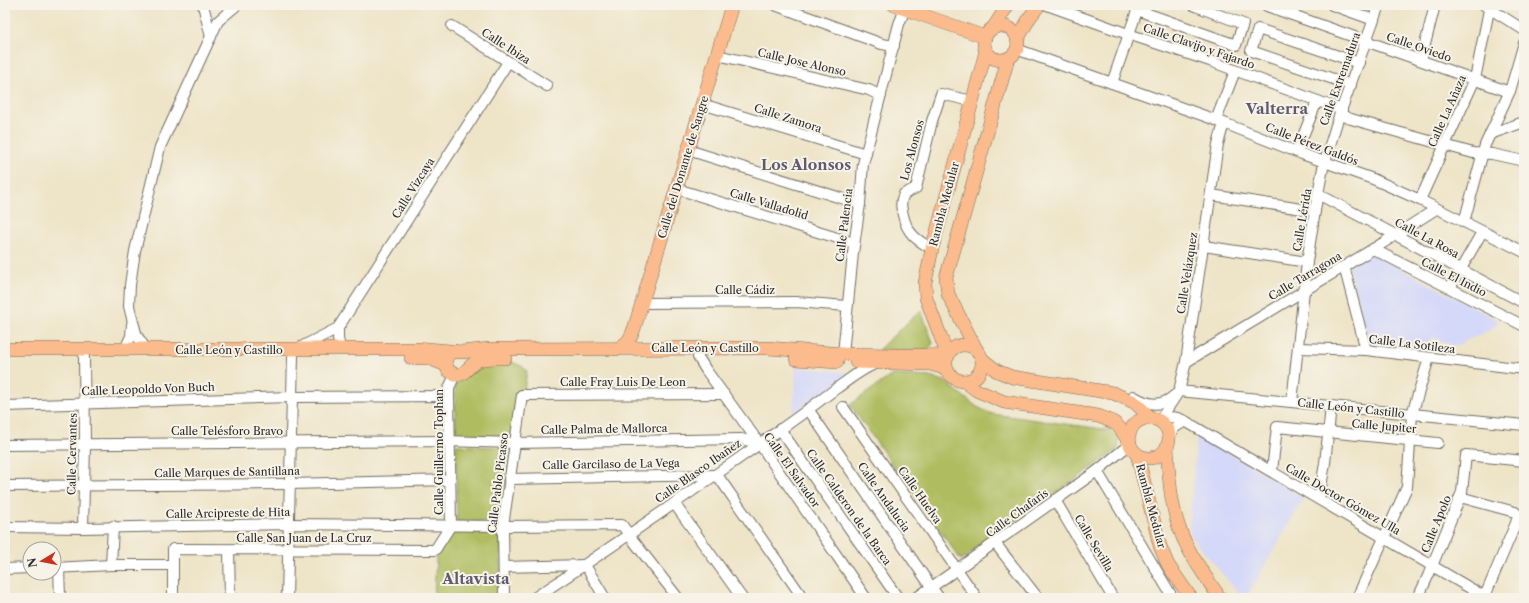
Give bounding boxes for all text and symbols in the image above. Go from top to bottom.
street label: Calle Clavijo y Fajardo [1141,20,1257,72]
street label: Calle Ibiza [479,25,533,67]
street label: Calle Oviedo [1385,29,1454,65]
street label: Calle Extremadura [1317,30,1363,128]
street label: Calle Jose Alonso [756,45,848,79]
street label: Calle La Añaza [1425,73,1469,149]
street label: Calle del Donante de Sangre [655,94,711,240]
district label: Valterra [1245,99,1309,118]
street label: Calle Zamora [752,100,824,136]
street label: Los Alonsos [897,118,927,182]
street label: Calle Pérez Galdós [1264,120,1361,168]
street label: Calle Vizcaya [389,155,437,221]
district label: Los Alonsos [761,155,851,174]
street label: Rambla Medular [926,160,962,248]
street label: Calle Valladolid [728,185,810,223]
street label: Calle Palencia [833,187,855,263]
street label: Calle Lérida [1290,187,1314,253]
street label: Calle La Rosa [1392,215,1462,261]
street label: Calle Velázquez [1174,231,1200,315]
street label: Calle Tarragona [1266,249,1344,303]
street label: Calle El Indio [1419,255,1489,300]
street label: Calle Cádiz [715,283,775,297]
street label: Calle La Sotileza [1368,332,1456,356]
street label: Calle León y Castillo [651,341,759,355]
street label: Calle León y Castillo [175,343,283,357]
street label: Calle Fray Luis De Leon [560,375,686,389]
street label: Calle Leopoldo Von Buch [81,380,215,398]
street label: Calle Guillermo Tophan [432,389,446,515]
street label: Calle León y Castillo [1297,395,1406,421]
street label: Calle Cervantes [64,413,80,495]
street label: Calle Jupiter [1351,416,1417,436]
street label: Calle Palma de Mallorca [540,421,668,437]
street label: Calle Telésforo Bravo [171,424,283,438]
street label: Calle El Salvador [761,430,823,511]
street label: Calle Pablo Picasso [485,432,511,534]
street label: Calle Blasco Ibañez [652,436,744,506]
street label: Calle Calderon de la Barca [804,446,895,568]
street label: Calle Garcilaso de La Vega [542,456,680,472]
street label: Calle Andalucia [855,459,913,535]
street label: Calle Doctor Gómez Ulla [1283,460,1403,538]
street label: Rambla Medular [1133,462,1169,550]
street label: Calle Marques de Santillana [154,464,300,480]
street label: Calle Huelva [895,464,945,526]
street label: Calle Chafaris [983,486,1051,540]
street label: Calle Apolo [1418,493,1454,555]
street label: Calle Arcipreste de Hita [166,505,291,521]
street label: Calle Sevilla [1071,512,1117,574]
street label: Calle San Juan de La Cruz [236,531,372,545]
north arrow [22,541,62,581]
text: N [24,556,40,569]
district label: Altavista [441,569,510,588]

